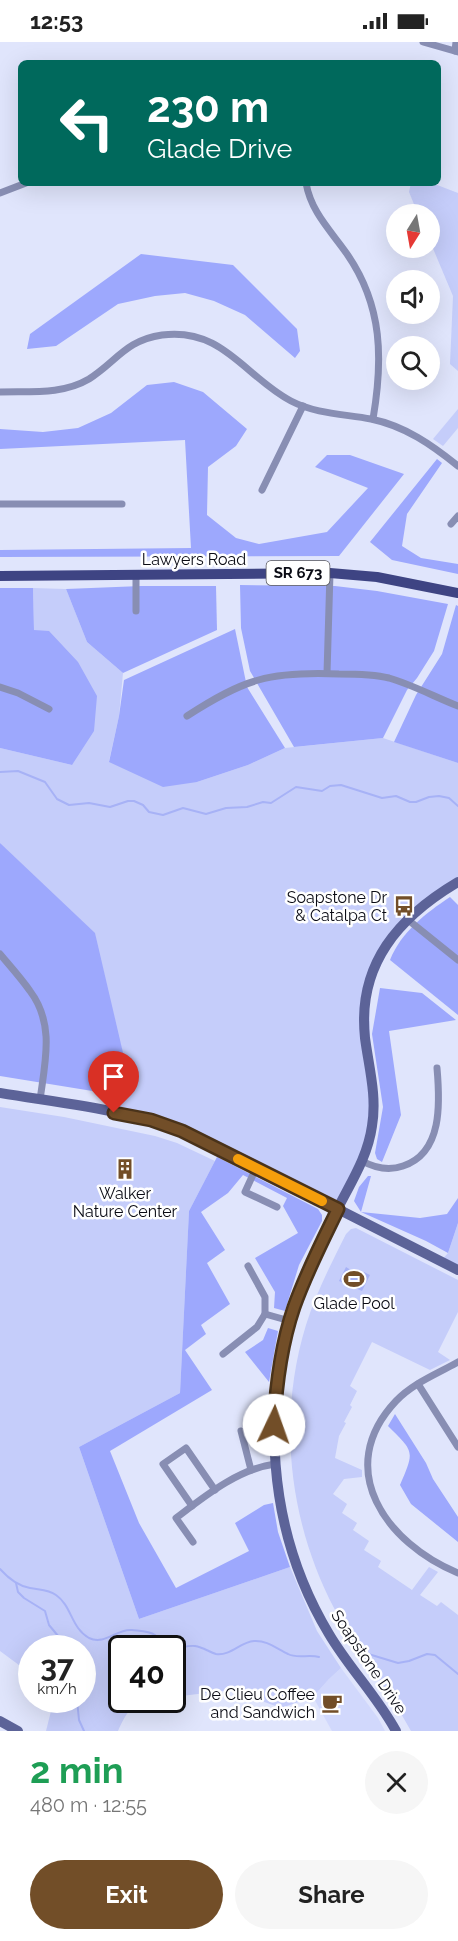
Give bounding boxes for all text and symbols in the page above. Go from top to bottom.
text: 12:53 [30,8,83,34]
text: 230 m [147,83,269,132]
icon: left [48,84,126,162]
text: Glade Drive [147,133,292,164]
north arrow [386,204,440,258]
map controls [386,204,440,390]
button: sound [386,270,440,324]
button: search [386,336,440,390]
street label: Lawyers Road [142,550,246,569]
road number: SR 673 [266,561,330,585]
place label: Soapstone Dr & Catalpa Ct [287,888,388,925]
bus stop icon: Soapstone Dr & Catalpa Ct [392,894,416,918]
pin [88,1051,139,1113]
icon: arrive [97,1060,130,1093]
building icon: Walker Nature Center [113,1157,137,1181]
place label: Walker Nature Center [73,1184,178,1221]
sports icon: Glade Pool [342,1267,366,1291]
place label: Glade Pool [313,1294,395,1313]
position arrow [242,1393,306,1457]
street label: Soapstone Drive [327,1606,411,1718]
speed limit sign: 40 [108,1635,186,1713]
text: 37 [40,1649,74,1684]
text: km/h [37,1680,77,1698]
place label: De Clieu Coffee and Sandwich [200,1685,315,1722]
cafe icon: De Clieu Coffee and Sandwich [320,1691,344,1715]
text: 2 min [30,1749,123,1791]
button: close [365,1751,428,1814]
text: 480 m · 12:55 [30,1793,147,1817]
button: Exit [30,1860,223,1929]
button: Share [235,1860,428,1929]

